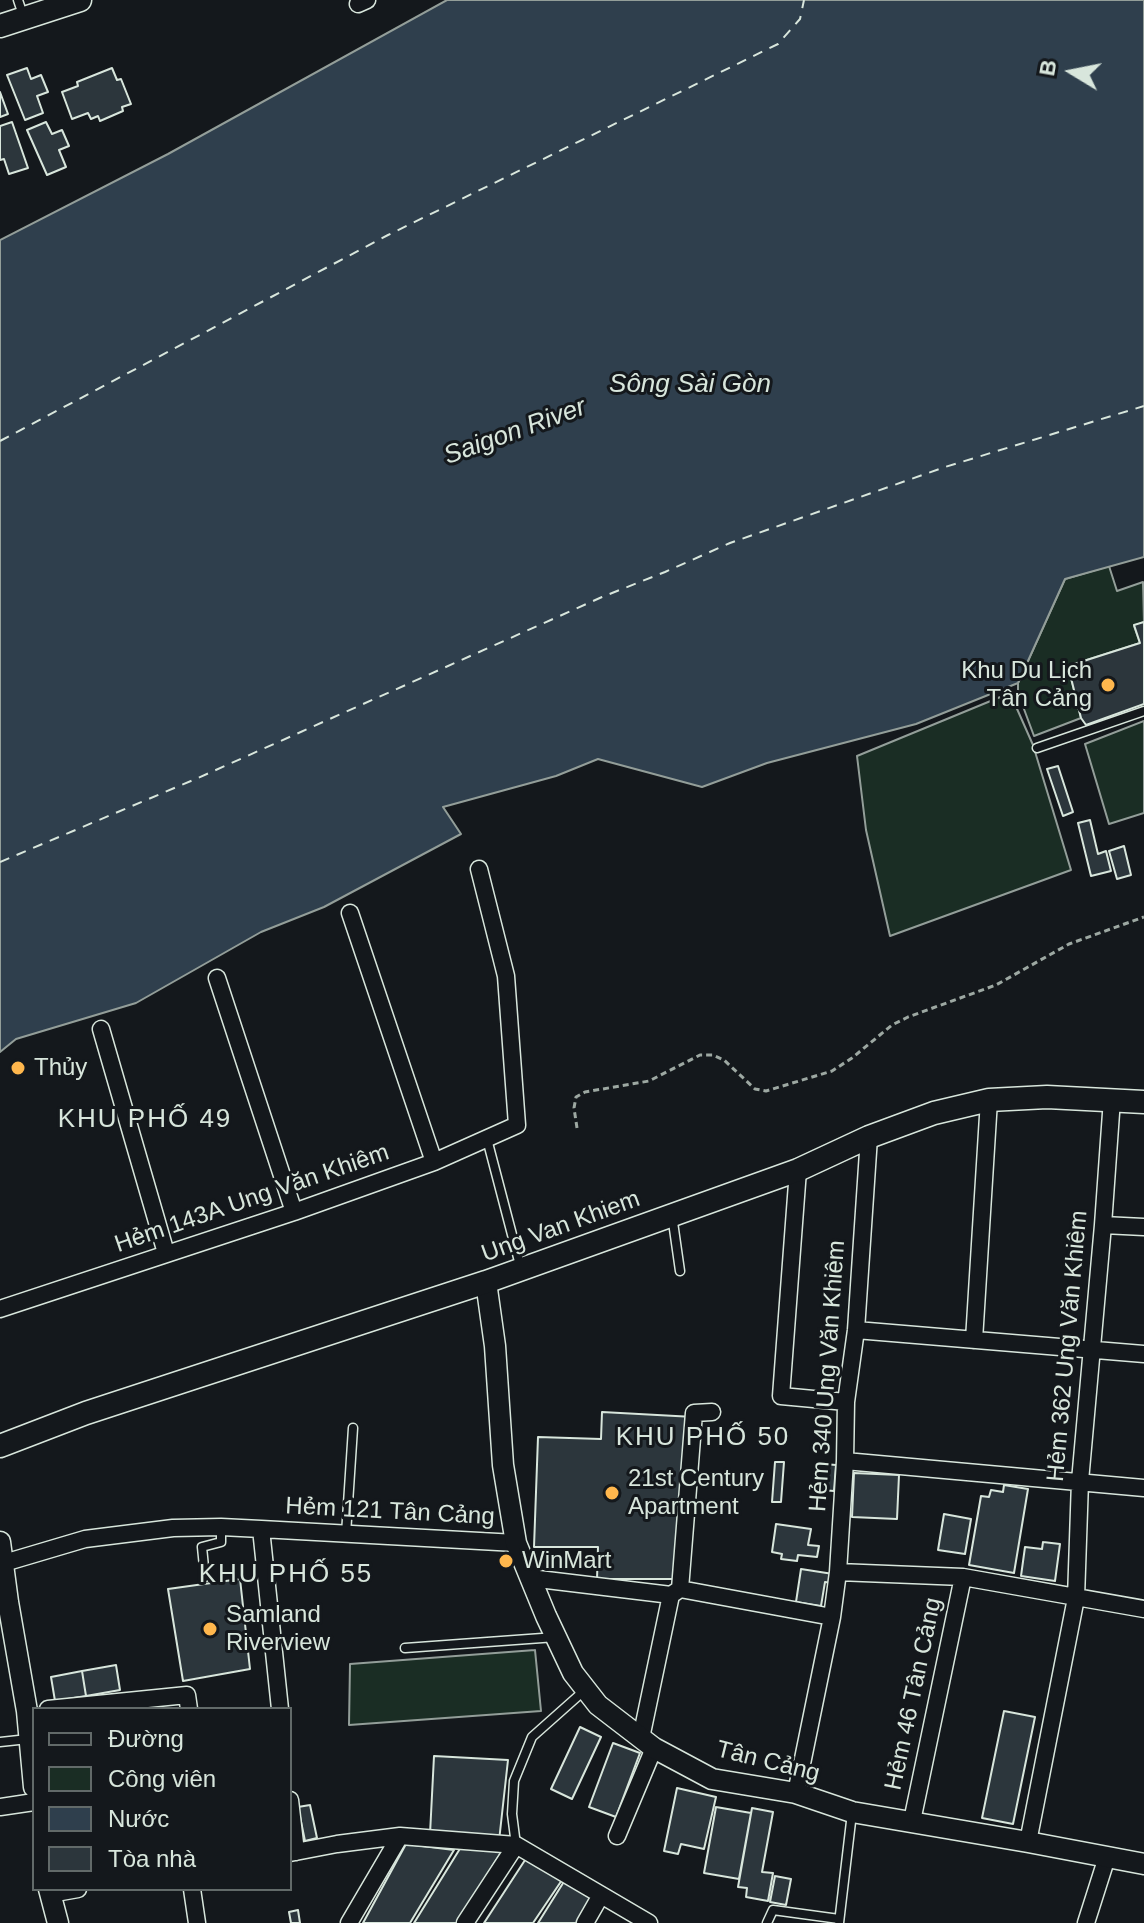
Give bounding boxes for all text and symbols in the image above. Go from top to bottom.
north arrow [1032,32,1112,112]
text: B [1034,58,1062,78]
water label: Sông Sài Gòn [609,369,771,401]
water label: Saigon River [440,392,590,472]
place label: Khu Du Lịch Tân Cảng [961,657,1092,713]
marker: Khu Du Lịch Tân Cảng [1099,676,1117,694]
place label: Thủy [34,1054,87,1082]
marker: Thủy [9,1059,27,1077]
district label: KHU PHỐ 49 [58,1104,232,1136]
street label: Hẻm 143A Ung Văn Khiêm [111,1138,393,1260]
street label: Ung Van Khiem [478,1185,644,1269]
street label: Hẻm 362 Ung Văn Khiêm [1042,1209,1094,1483]
street label: Hẻm 340 Ung Văn Khiêm [804,1239,852,1513]
district label: KHU PHỐ 50 [616,1422,790,1454]
place label: 21st Century Apartment [628,1465,764,1521]
marker: 21st Century Apartment [603,1484,621,1502]
street label: Hẻm 121 Tân Cảng [285,1492,495,1532]
place label: WinMart [522,1547,611,1575]
marker: WinMart [497,1552,515,1570]
district label: KHU PHỐ 55 [199,1559,373,1591]
street label: Hẻm 46 Tân Cảng [880,1595,948,1793]
place label: Samland Riverview [226,1601,330,1657]
marker: Samland Riverview [201,1620,219,1638]
legend [32,1707,292,1891]
text: Đường [108,1725,184,1752]
street label: Tân Cảng [713,1735,823,1789]
text: Công viên [108,1765,216,1792]
text: Nước [108,1805,169,1832]
text: Tòa nhà [108,1845,196,1872]

